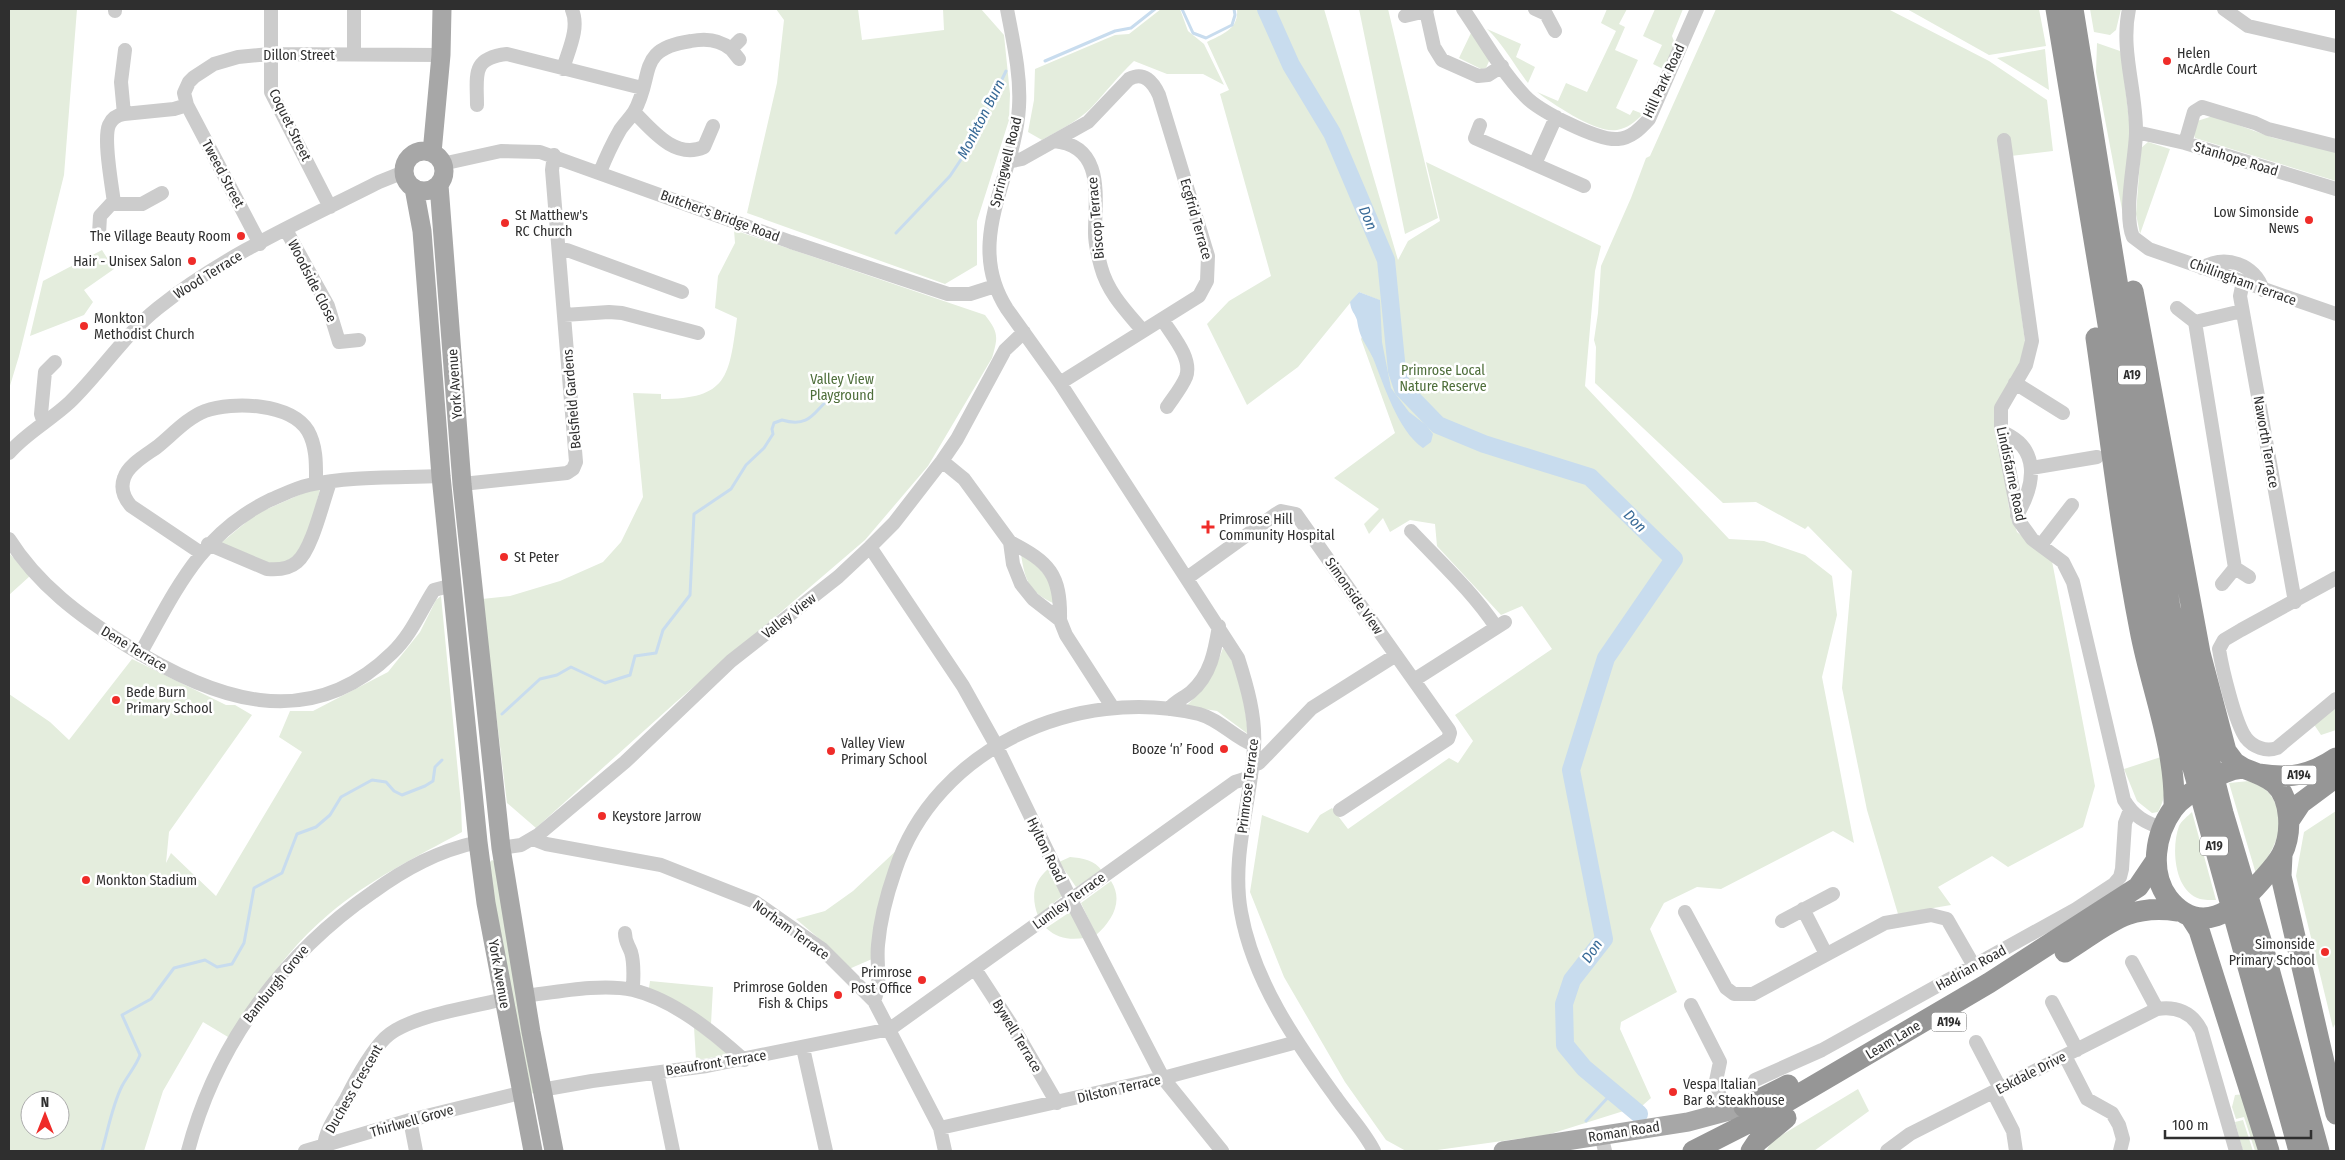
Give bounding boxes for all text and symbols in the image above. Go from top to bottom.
street label: Hill Park Road [1639,41,1689,121]
place label: Helen McArdle Court [2177,45,2258,78]
street label: Dillon Street [263,47,335,64]
marker: Helen McArdle Court [2161,55,2173,67]
water label: Monkton Burn [953,76,1009,162]
street label: Coquet Street [265,86,315,164]
street label: Springwell Road [987,115,1025,209]
street label: Tweed Street [198,137,248,211]
street label: Stanhope Road [2192,138,2280,180]
street label: Biscop Terrace [1084,176,1108,260]
street label: Ecgfrid Terrace [1176,176,1216,262]
street label: Butcher's Bridge Road [658,187,782,245]
water label: Don [1355,203,1381,233]
place label: Low Simonside News [2213,204,2299,237]
place label: St Matthew's RC Church [515,207,588,240]
marker: Low Simonside News [2303,214,2315,226]
marker: St Matthew's RC Church [499,217,511,229]
place label: The Village Beauty Room [90,228,231,245]
marker: The Village Beauty Room [235,230,247,242]
street label: Woodside Close [284,237,340,325]
street label: Wood Terrace [171,247,245,303]
place label: Hair - Unisex Salon [73,253,182,270]
marker: Hair - Unisex Salon [186,255,198,267]
street label: Chillingham Terrace [2187,255,2299,309]
place label: Monkton Methodist Church [94,310,195,343]
marker: Monkton Methodist Church [78,320,90,332]
street label: York Avenue [444,348,466,420]
street label: Belsfield Gardens [559,348,585,450]
park label: Primrose Local Nature Reserve [1399,362,1487,395]
road number: A19 [2118,366,2146,384]
park label: Valley View Playground [810,371,874,404]
street label: Naworth Terrace [2250,395,2282,490]
street label: Lindisfarne Road [1993,425,2029,523]
water label: Don [1620,506,1650,536]
place label: Primrose Hill Community Hospital [1219,511,1335,544]
marker: Primrose Hill Community Hospital [1201,520,1215,534]
place label: St Peter [514,549,559,566]
marker: St Peter [498,551,510,563]
street label: Simonside View [1321,554,1387,638]
street label: Valley View [759,590,819,642]
street label: Dene Terrace [98,623,170,675]
place label: Bede Burn Primary School [126,684,213,717]
marker: Bede Burn Primary School [110,694,122,706]
place label: Valley View Primary School [841,735,928,768]
street label: Primrose Terrace [1234,737,1262,835]
place label: Booze ‘n’ Food [1132,741,1214,758]
marker: Booze ‘n’ Food [1218,743,1230,755]
marker: Valley View Primary School [825,745,837,757]
road number: A194 [2282,766,2316,784]
place label: Keystore Jarrow [612,808,701,825]
marker: Keystore Jarrow [596,810,608,822]
street label: Hylton Road [1023,815,1069,885]
road number: A19 [2200,836,2228,856]
street label: Lumley Terrace [1029,869,1109,933]
place label: Monkton Stadium [96,872,197,889]
marker: Monkton Stadium [80,874,92,886]
street label: Norham Terrace [749,897,833,964]
water label: Don [1578,936,1606,966]
place label: Simonside Primary School [2229,936,2315,969]
street label: York Avenue [485,938,513,1010]
street label: Bamburgh Grove [240,942,313,1026]
street label: Hadrian Road [1933,942,2009,994]
marker: Simonside Primary School [2319,946,2331,958]
place label: Primrose Post Office [851,964,912,997]
marker: Primrose Post Office [916,974,928,986]
place label: Primrose Golden Fish & Chips [733,979,828,1012]
marker: Primrose Golden Fish & Chips [832,989,844,1001]
street label: Bywell Terrace [989,996,1045,1076]
road number: A194 [1932,1012,1966,1032]
street label: Leam Lane [1863,1017,1924,1063]
street label: Duchess Crescent [322,1041,387,1136]
street label: Beaufront Terrace [665,1047,768,1079]
street label: Eskdale Drive [1993,1048,2069,1098]
street label: Dilston Terrace [1076,1071,1162,1107]
place label: Vespa Italian Bar & Steakhouse [1683,1076,1785,1109]
marker: Vespa Italian Bar & Steakhouse [1667,1086,1679,1098]
north arrow [20,1090,70,1140]
text: N [41,1094,49,1111]
street label: Thirlwell Grove [368,1101,456,1141]
scale bar [2165,1108,2311,1140]
text: 100 m [2172,1116,2209,1134]
street label: Roman Road [1587,1118,1661,1146]

